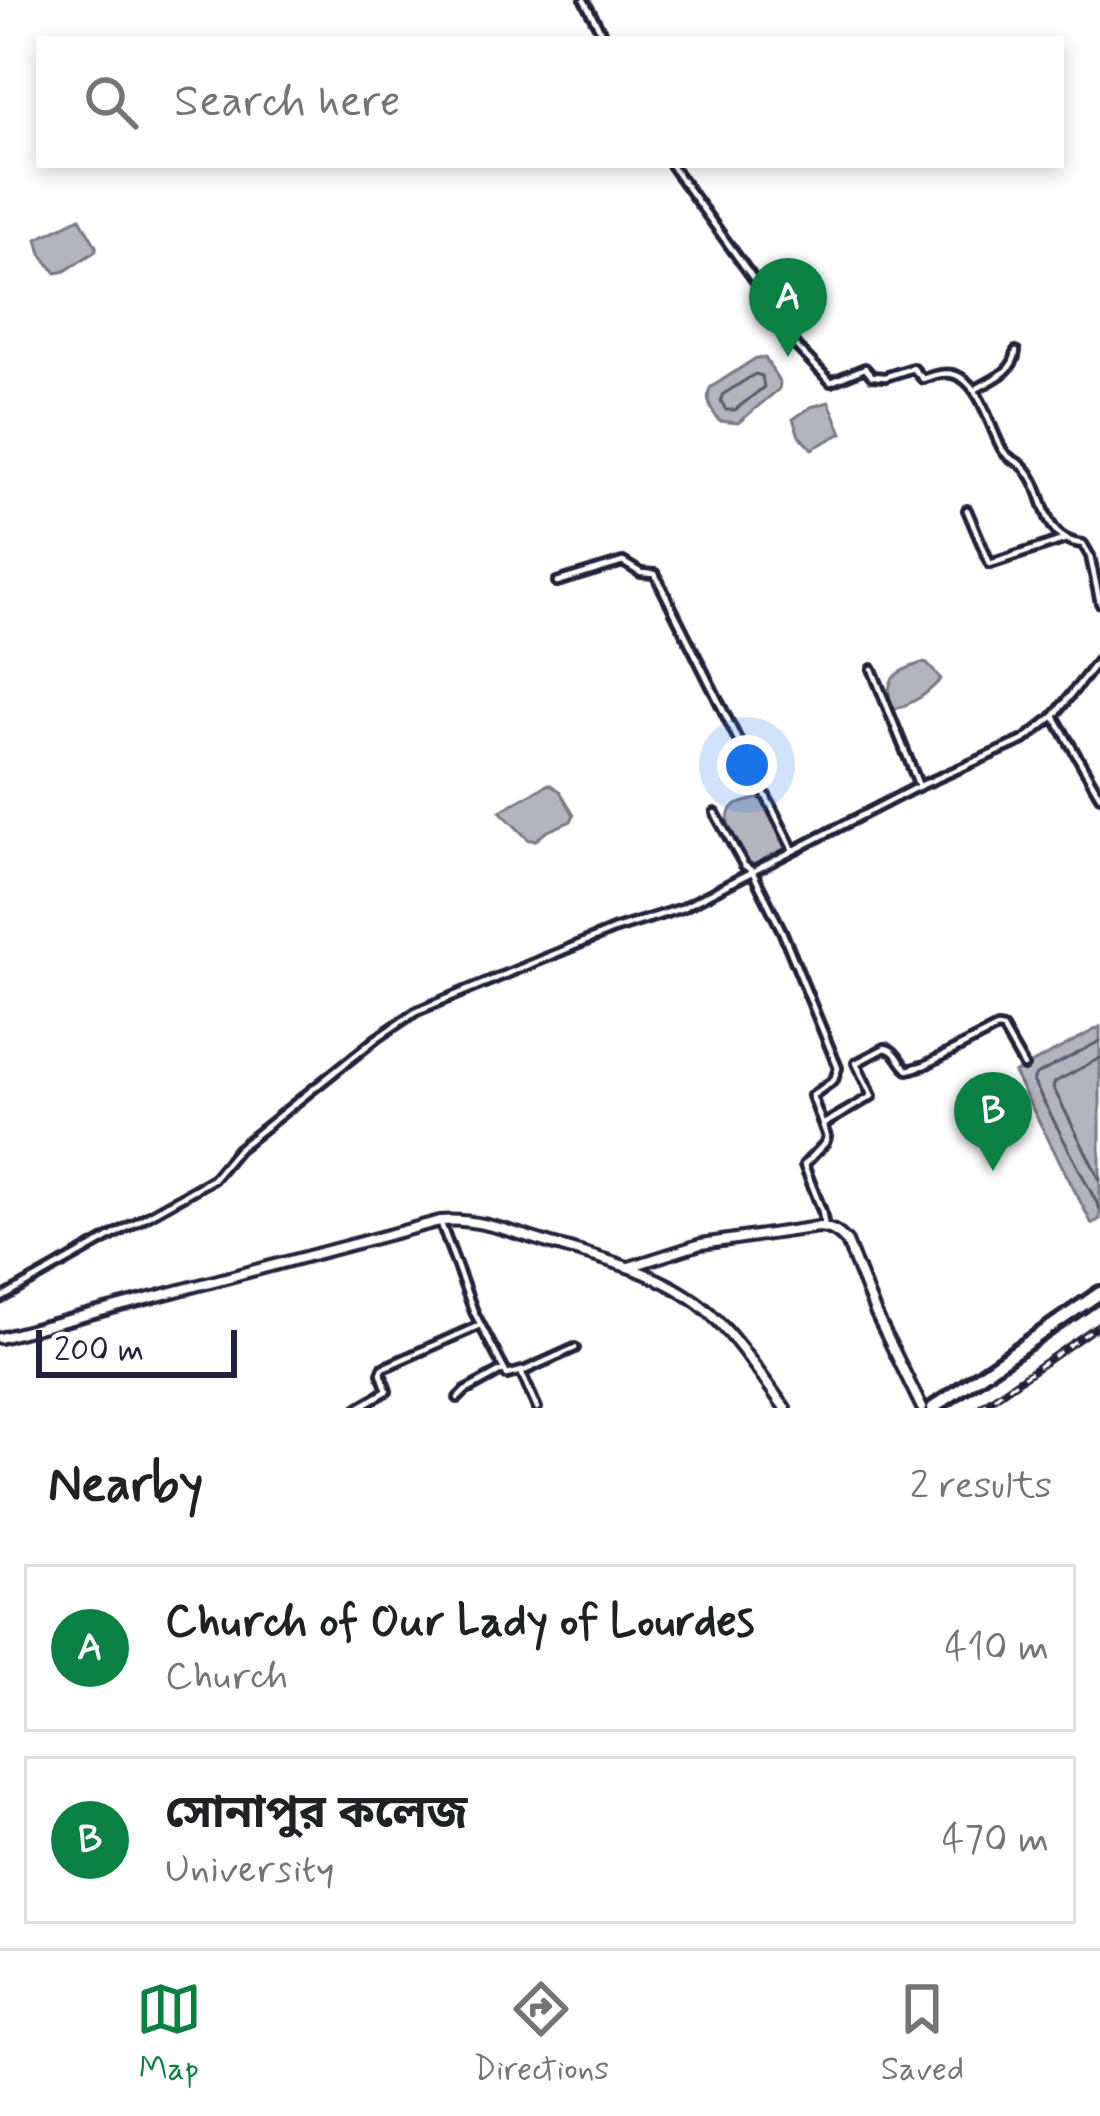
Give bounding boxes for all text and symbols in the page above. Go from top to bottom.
search box [36,36,1064,168]
icon: search [78,69,144,135]
text: Search here [174,73,401,132]
pin: A [749,258,827,357]
your location [717,735,777,795]
pin: B [954,1072,1032,1171]
scale bar [36,1324,237,1377]
text: 200 m [54,1329,144,1373]
text: Nearby [48,1453,203,1519]
text: 2 results [910,1461,1052,1512]
text: Church of Our Lady of Lourdes [165,1593,755,1652]
text: A [77,1623,103,1674]
text: 410 m [945,1623,1049,1674]
text: Church [165,1652,288,1703]
text: সোনাপুর কলেজ [165,1785,467,1844]
text: B [78,1815,102,1866]
text: 470 m [942,1815,1049,1866]
text: University [165,1845,334,1896]
tab: Map [136,1976,202,2092]
tab: Directions [473,1976,609,2092]
tab: Saved [881,1976,964,2092]

